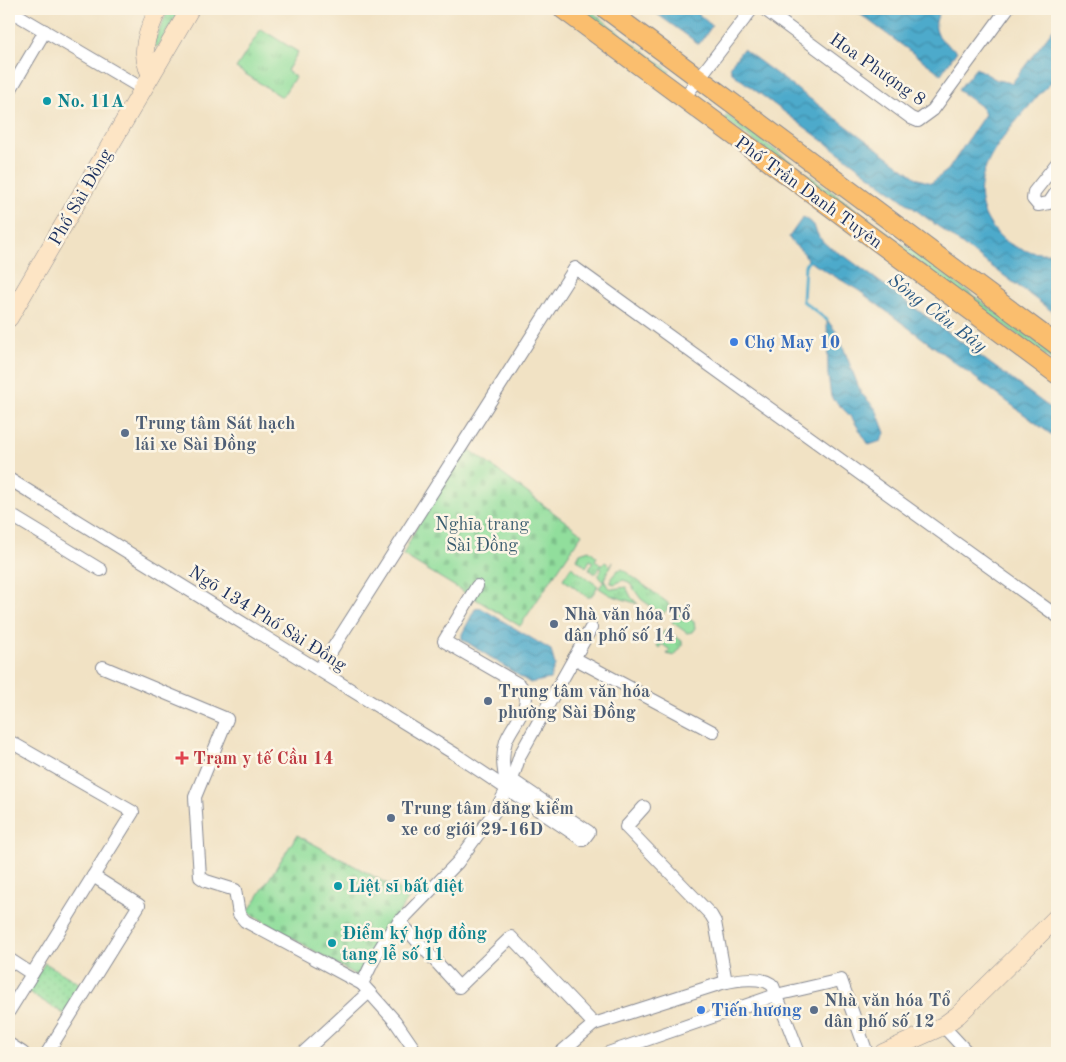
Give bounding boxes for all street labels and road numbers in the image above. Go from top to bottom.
street label: Hoa Phượng 8 [826,30,929,109]
street label: Phố Trần Danh Tuyên [731,131,887,252]
street label: Phố Sài Đồng [43,144,116,249]
street label: Ngõ 134 Phố Sài Đồng [186,560,351,675]

